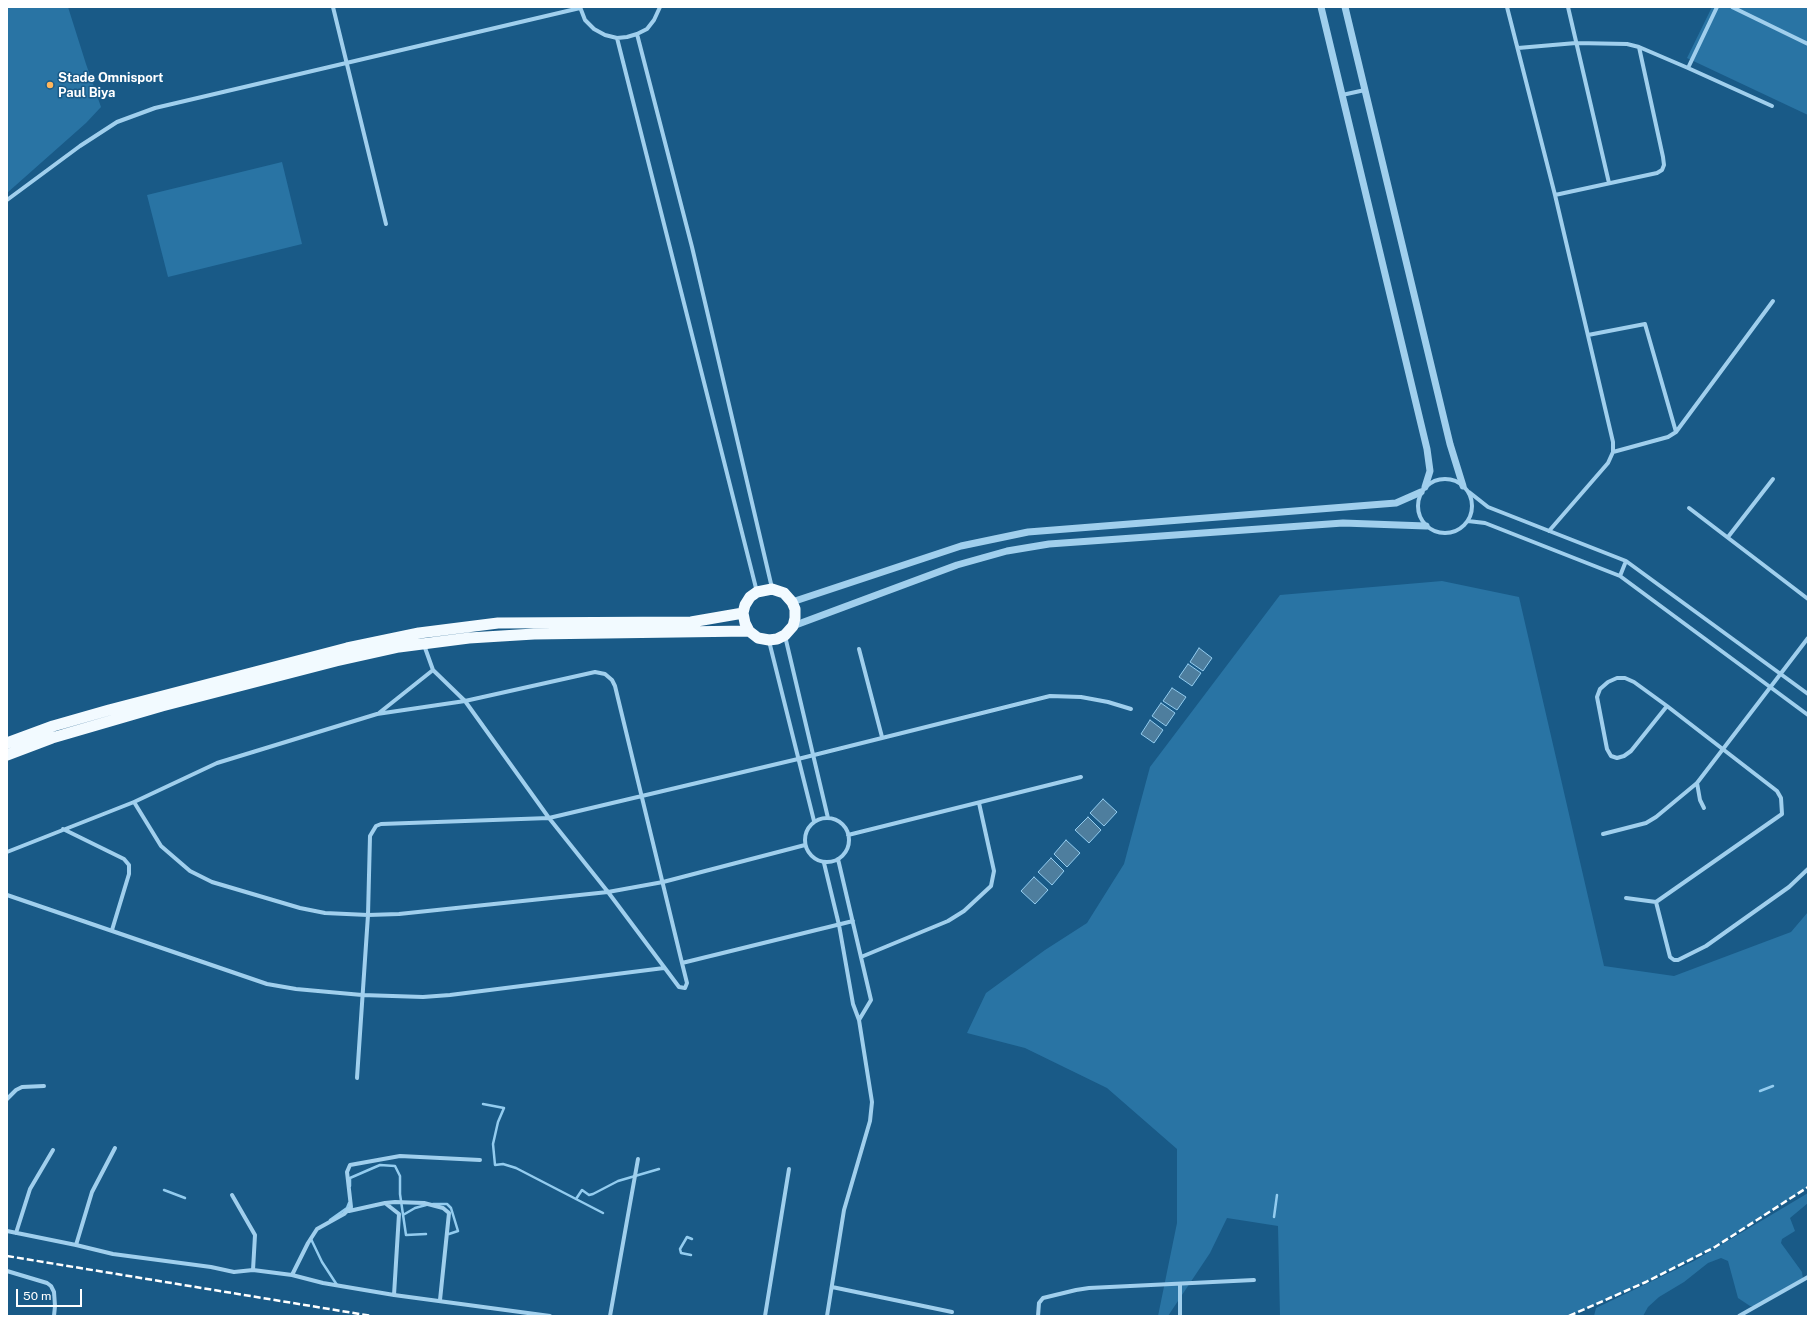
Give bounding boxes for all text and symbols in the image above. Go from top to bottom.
place label: Stade Omnisport Paul Biya [58,70,163,101]
marker: Stade Omnisport Paul Biya [45,80,55,90]
scale bar [18,1281,84,1307]
text: 50 m [23,1289,51,1303]

